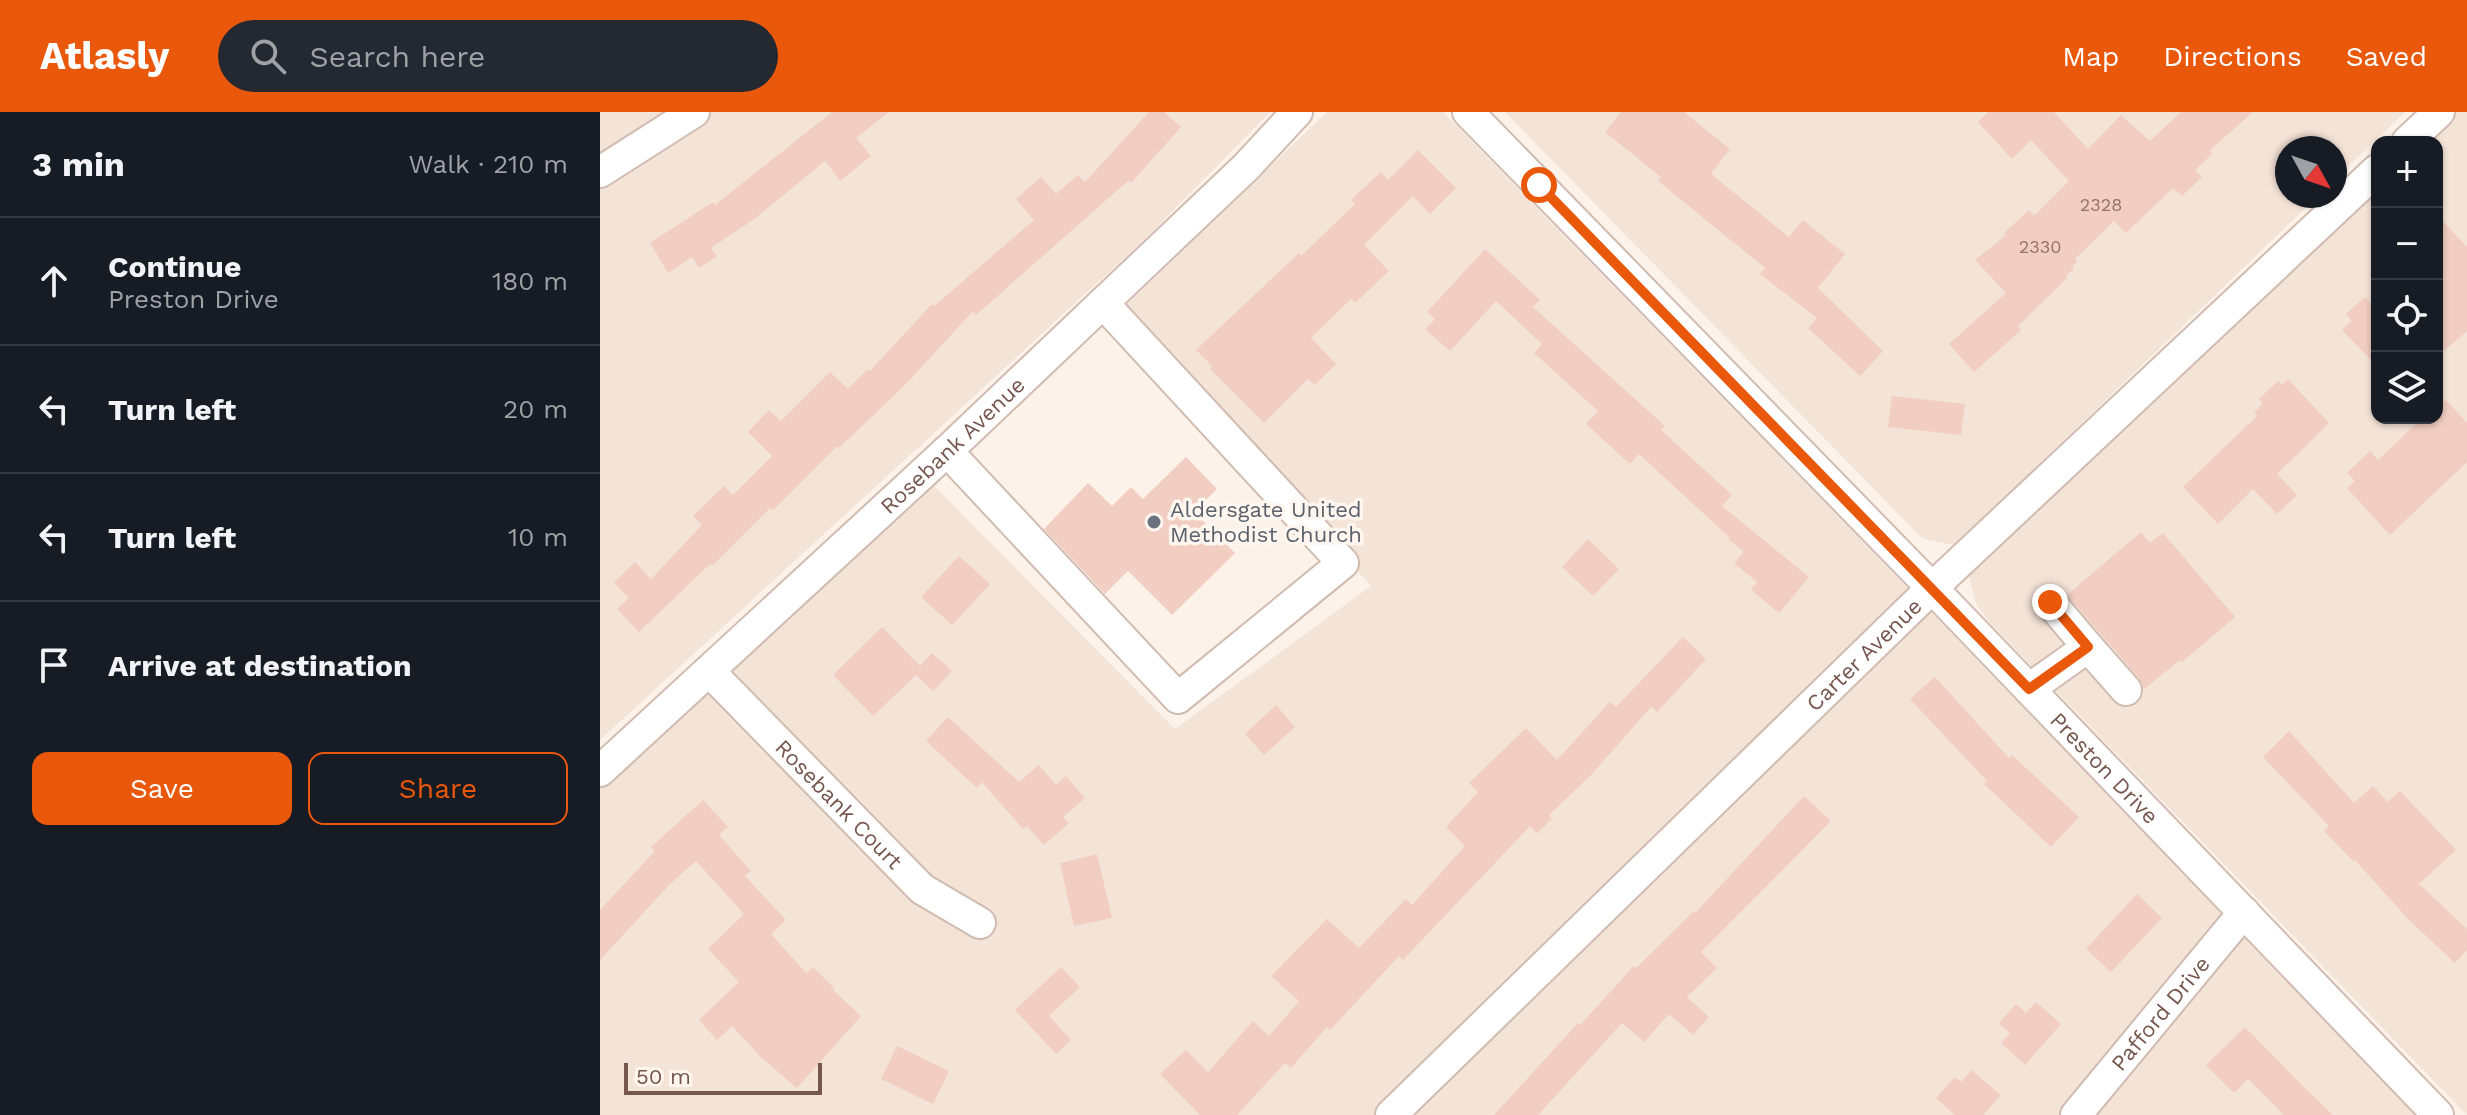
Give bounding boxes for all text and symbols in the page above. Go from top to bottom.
search box [218,20,778,92]
text: Atlasly [40,34,170,78]
icon: search [246,34,290,78]
text: Search here [310,39,485,74]
text: Map [2062,40,2119,73]
text: Directions [2163,40,2302,73]
text: Saved [2346,40,2427,73]
north arrow [2275,136,2347,208]
map controls [2371,136,2443,424]
button: + [2371,136,2443,208]
text: 3 min [32,144,125,184]
text: Walk · 210 m [408,149,568,179]
route start [1521,167,1557,203]
house number: 2328 [2080,194,2122,215]
button: − [2371,208,2443,280]
house number: 2330 [2019,236,2061,257]
text: Continue [108,249,241,284]
icon: ahead [32,259,76,303]
text: 180 m [492,266,568,296]
button: locate [2371,280,2443,352]
text: Preston Drive [108,284,279,314]
button: layers [2371,352,2443,424]
street label: Rosebank Avenue [876,372,1030,519]
icon: left [32,387,76,431]
text: Turn left [108,392,236,427]
text: 20 m [503,394,568,424]
place label: Aldersgate United Methodist Church [1170,497,1362,547]
marker: Aldersgate United Methodist Church [1145,513,1163,531]
icon: left [32,515,76,559]
text: Turn left [108,520,236,555]
text: 10 m [508,522,568,552]
route end [2032,584,2068,620]
street label: Carter Avenue [1801,593,1927,716]
icon: arrive [32,643,76,687]
text: Arrive at destination [108,648,412,683]
street label: Preston Drive [2045,707,2163,829]
street label: Rosebank Court [770,735,907,874]
button: Save [32,752,292,825]
button: Share [308,752,568,825]
street label: Pafford Drive [2106,951,2215,1076]
scale bar [624,1059,822,1095]
text: 50 m [636,1064,691,1089]

